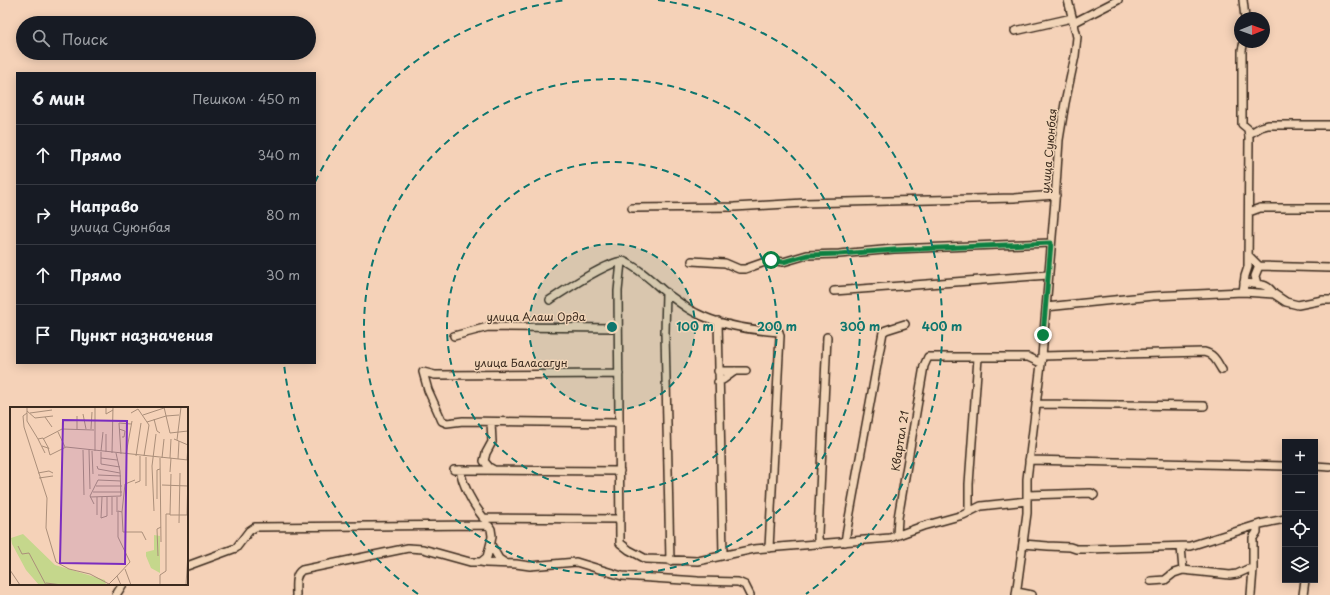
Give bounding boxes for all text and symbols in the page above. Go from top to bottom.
north arrow [1234,12,1270,48]
search box [16,16,316,60]
icon: search [30,27,52,49]
text: Поиск [62,27,108,50]
text: 6 мин [32,85,85,111]
text: Пешком · 450 m [192,89,300,108]
street label: улица Суюнбая [1036,108,1061,194]
text: Прямо [70,143,121,166]
icon: ahead [32,144,54,166]
text: 340 m [257,145,300,164]
text: Направо [70,194,139,217]
icon: right [32,204,54,226]
text: 80 m [266,205,300,224]
text: улица Суюнбая [70,217,171,236]
route start [762,251,780,269]
text: Прямо [70,263,121,286]
icon: ahead [32,264,54,286]
text: 30 m [266,265,300,284]
street label: улица Алаш Орда [486,308,586,325]
text: 100 m [676,317,714,335]
text: 200 m [757,317,797,335]
text: 300 m [840,317,880,335]
text: 400 m [922,317,962,335]
centre of rings [605,320,619,334]
text: Пункт назначения [70,323,213,346]
icon: arrive [32,324,54,346]
route end [1034,326,1052,344]
street label: улица Баласагун [474,354,568,371]
inset map [10,407,188,585]
street label: Квартал 21 [886,409,913,472]
map controls [1282,439,1318,583]
button: + [1282,439,1318,475]
button: − [1282,475,1318,511]
button: locate [1282,511,1318,547]
button: layers [1282,547,1318,583]

